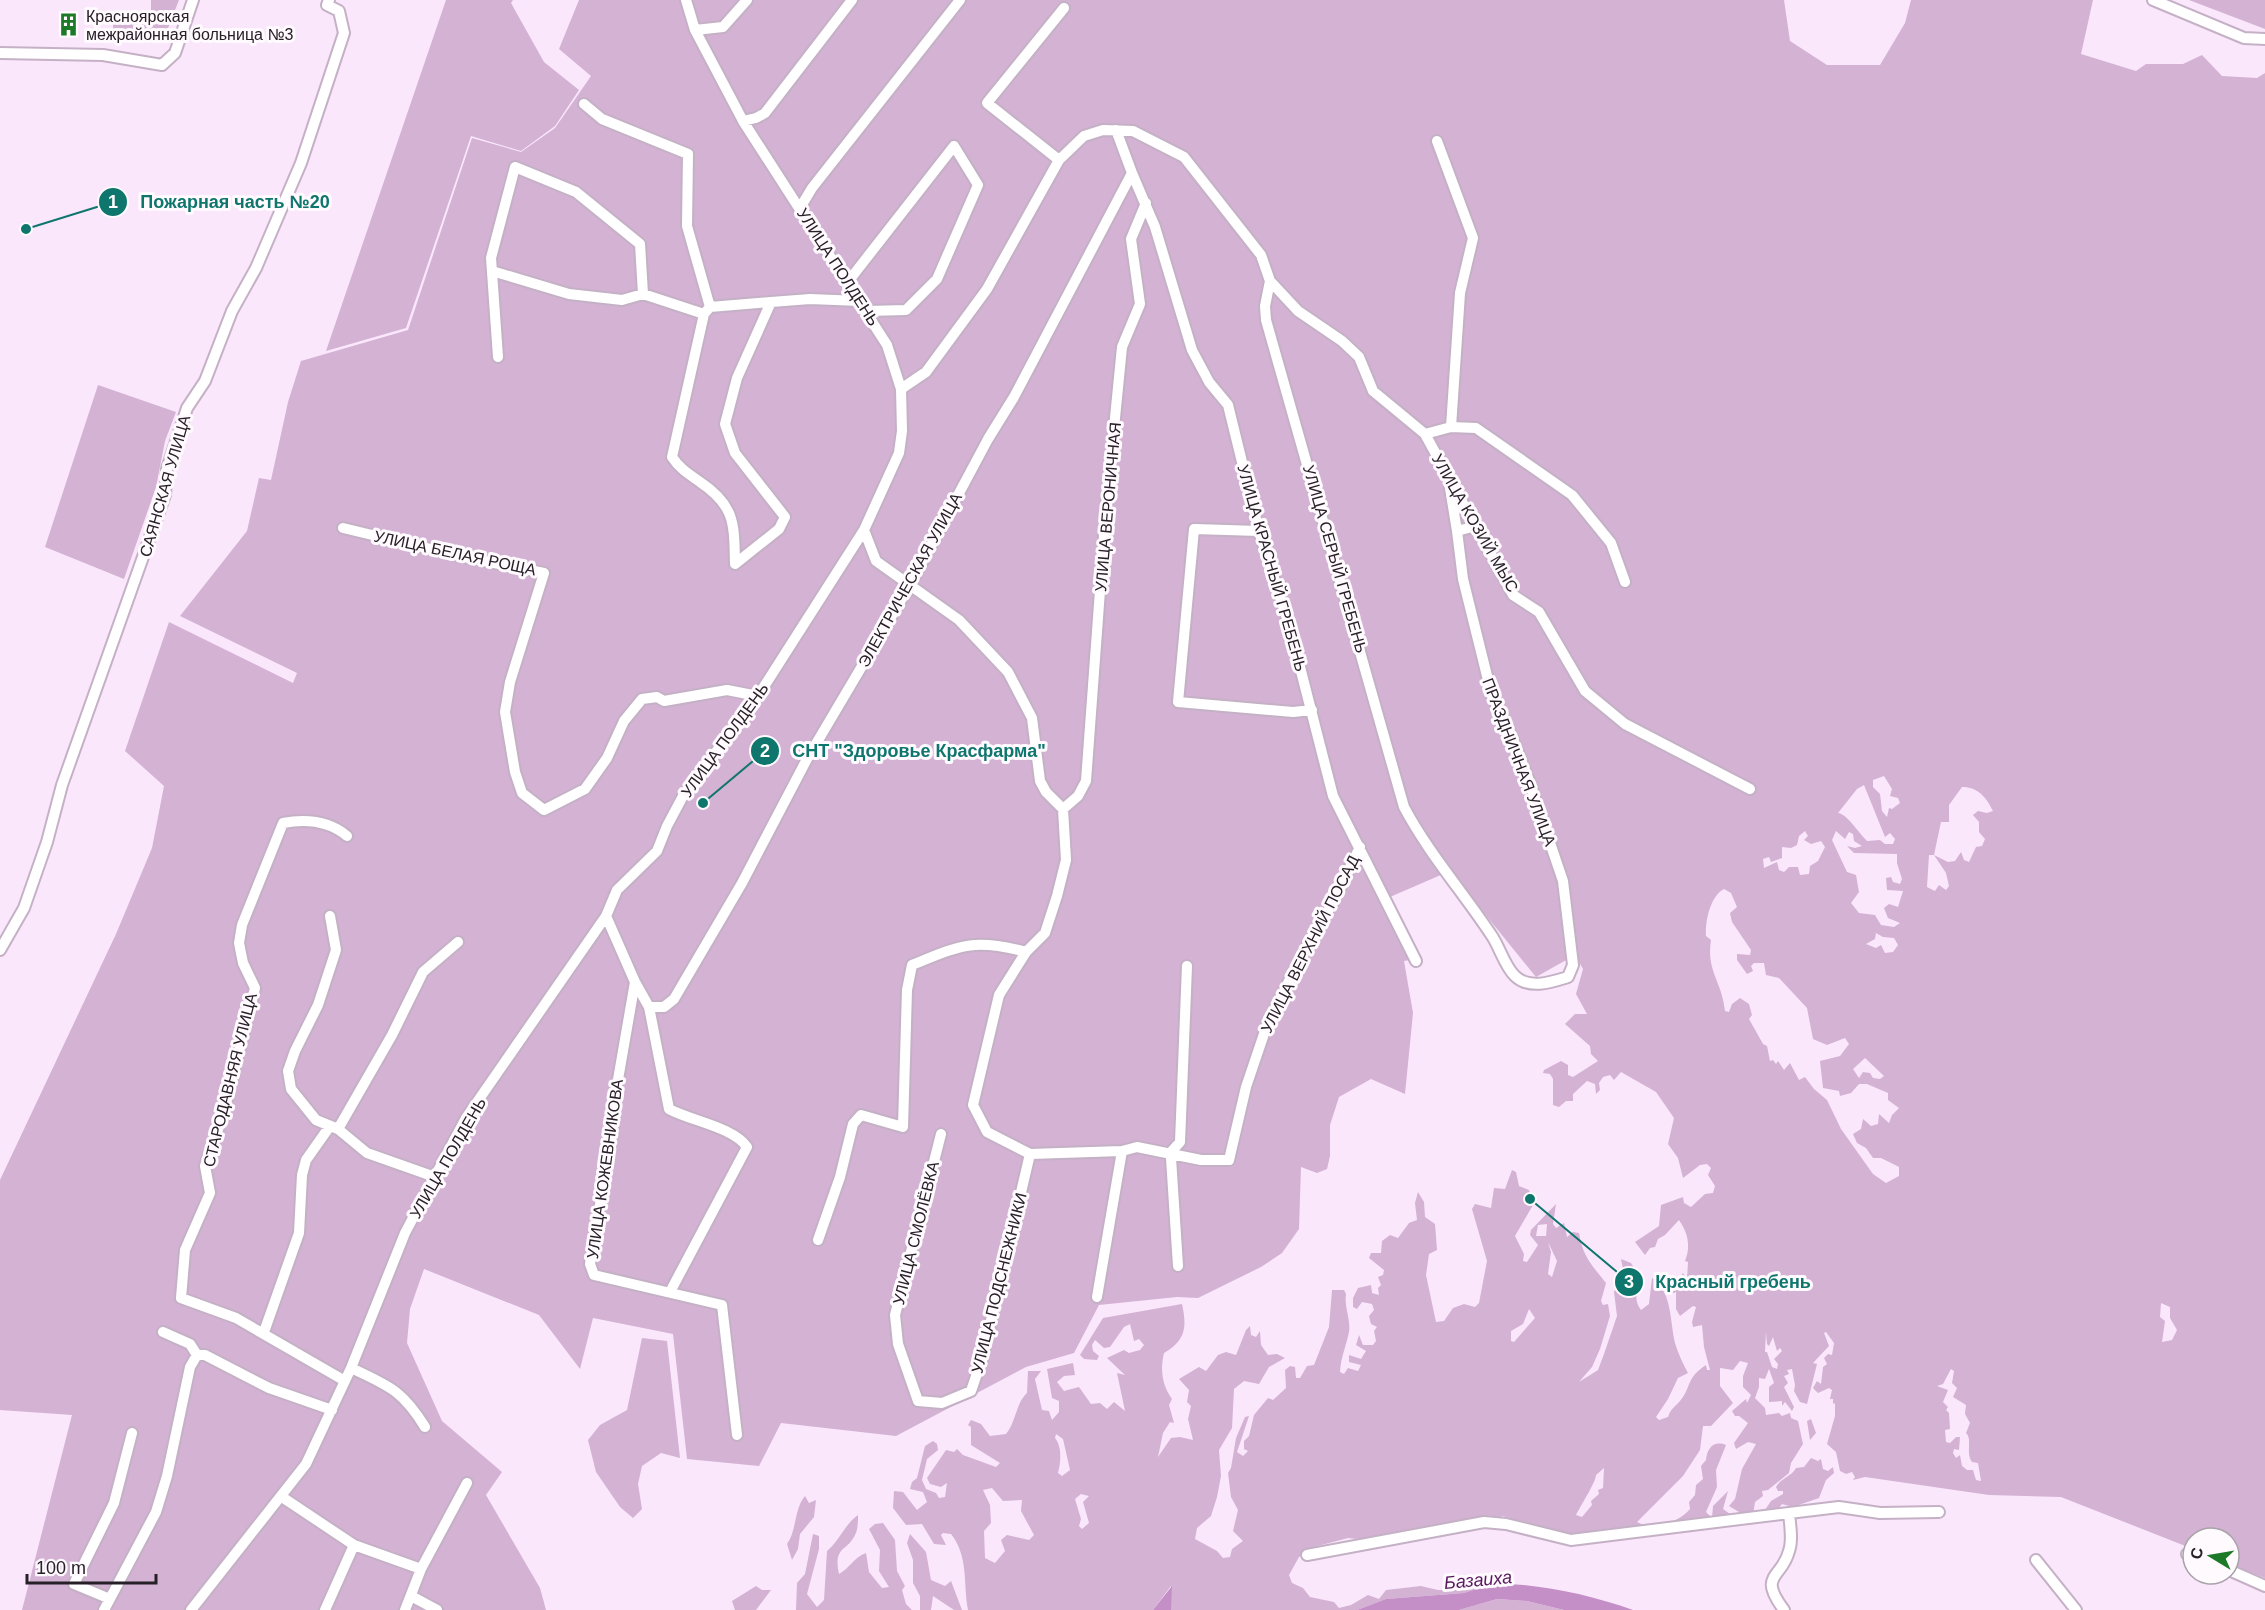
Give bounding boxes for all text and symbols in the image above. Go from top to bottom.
place label: Красноярская межрайонная больница №3 [86,8,294,43]
building icon: Красноярская межрайонная больница №3 [55,12,81,38]
callout: Пожарная часть №20 [98,184,341,220]
text: 1 [108,192,118,212]
text: Пожарная часть №20 [140,192,330,212]
street label: УЛИЦА ПОЛДЕНЬ [794,205,882,329]
street label: САЯНСКАЯ УЛИЦА [137,413,193,559]
street label: УЛИЦА ВЕРОНИЧНАЯ [1092,421,1124,593]
street label: УЛИЦА КОЗИЙ МЫС [1429,451,1522,595]
street label: УЛИЦА КРАСНЫЙ ГРЕБЕНЬ [1234,462,1311,673]
street label: УЛИЦА СЕРЫЙ ГРЕБЕНЬ [1300,463,1371,655]
street label: ЭЛЕКТРИЧЕСКАЯ УЛИЦА [855,490,965,670]
street label: УЛИЦА БЕЛАЯ РОЩА [372,527,538,579]
street label: ПРАЗДНИЧНАЯ УЛИЦА [1479,676,1559,849]
street label: УЛИЦА ПОЛДЕНЬ [678,680,772,800]
callout: СНТ "Здоровье Красфарма" [750,733,1058,769]
text: 2 [760,741,770,761]
text: СНТ "Здоровье Красфарма" [792,741,1046,761]
street label: УЛИЦА ВЕРХНИЙ ПОСАД [1257,852,1362,1036]
street label: СТАРОДАВНЯЯ УЛИЦА [200,991,260,1169]
street label: УЛИЦА КОЖЕВНИКОВА [584,1078,626,1260]
street label: УЛИЦА ПОЛДЕНЬ [407,1095,489,1221]
street label: УЛИЦА СМОЛЁВКА [890,1159,942,1307]
street label: УЛИЦА ПОДСНЕЖНИКИ [968,1191,1030,1375]
callout: Красный гребень [1614,1264,1823,1300]
text: 3 [1624,1272,1634,1292]
text: Красный гребень [1655,1272,1811,1292]
north arrow [2181,1526,2241,1586]
text: С [2187,1546,2206,1561]
scale bar [27,1547,156,1585]
text: 100 m [36,1558,86,1578]
water label: Базаиха [1443,1567,1513,1593]

